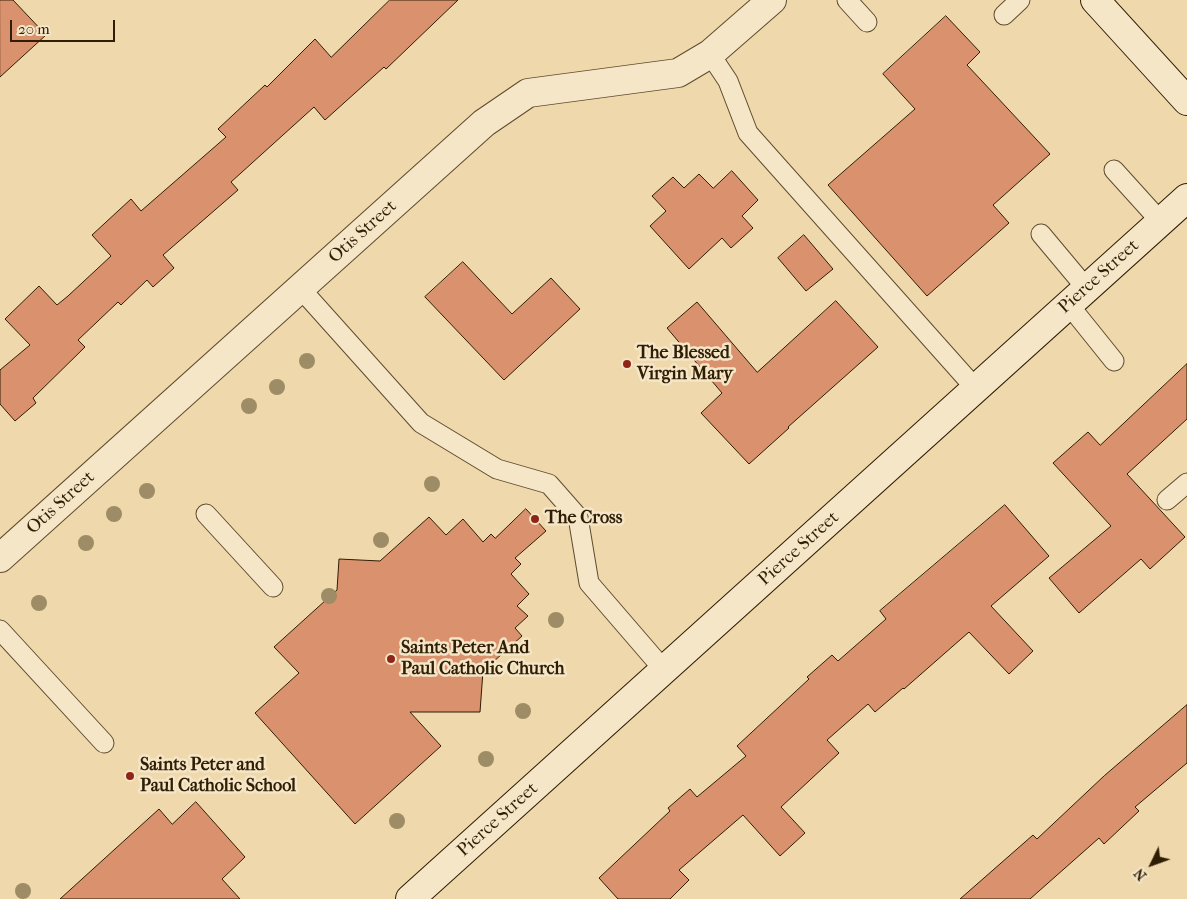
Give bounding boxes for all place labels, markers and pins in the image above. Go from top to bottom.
place label: The Blessed Virgin Mary [637,343,733,386]
marker: The Blessed Virgin Mary [621,358,633,370]
place label: The Cross [545,508,622,530]
marker: The Cross [529,513,541,525]
place label: Saints Peter And Paul Catholic Church [401,638,565,681]
marker: Saints Peter And Paul Catholic Church [385,653,397,665]
place label: Saints Peter and Paul Catholic School [140,755,296,798]
marker: Saints Peter and Paul Catholic School [124,770,136,782]

